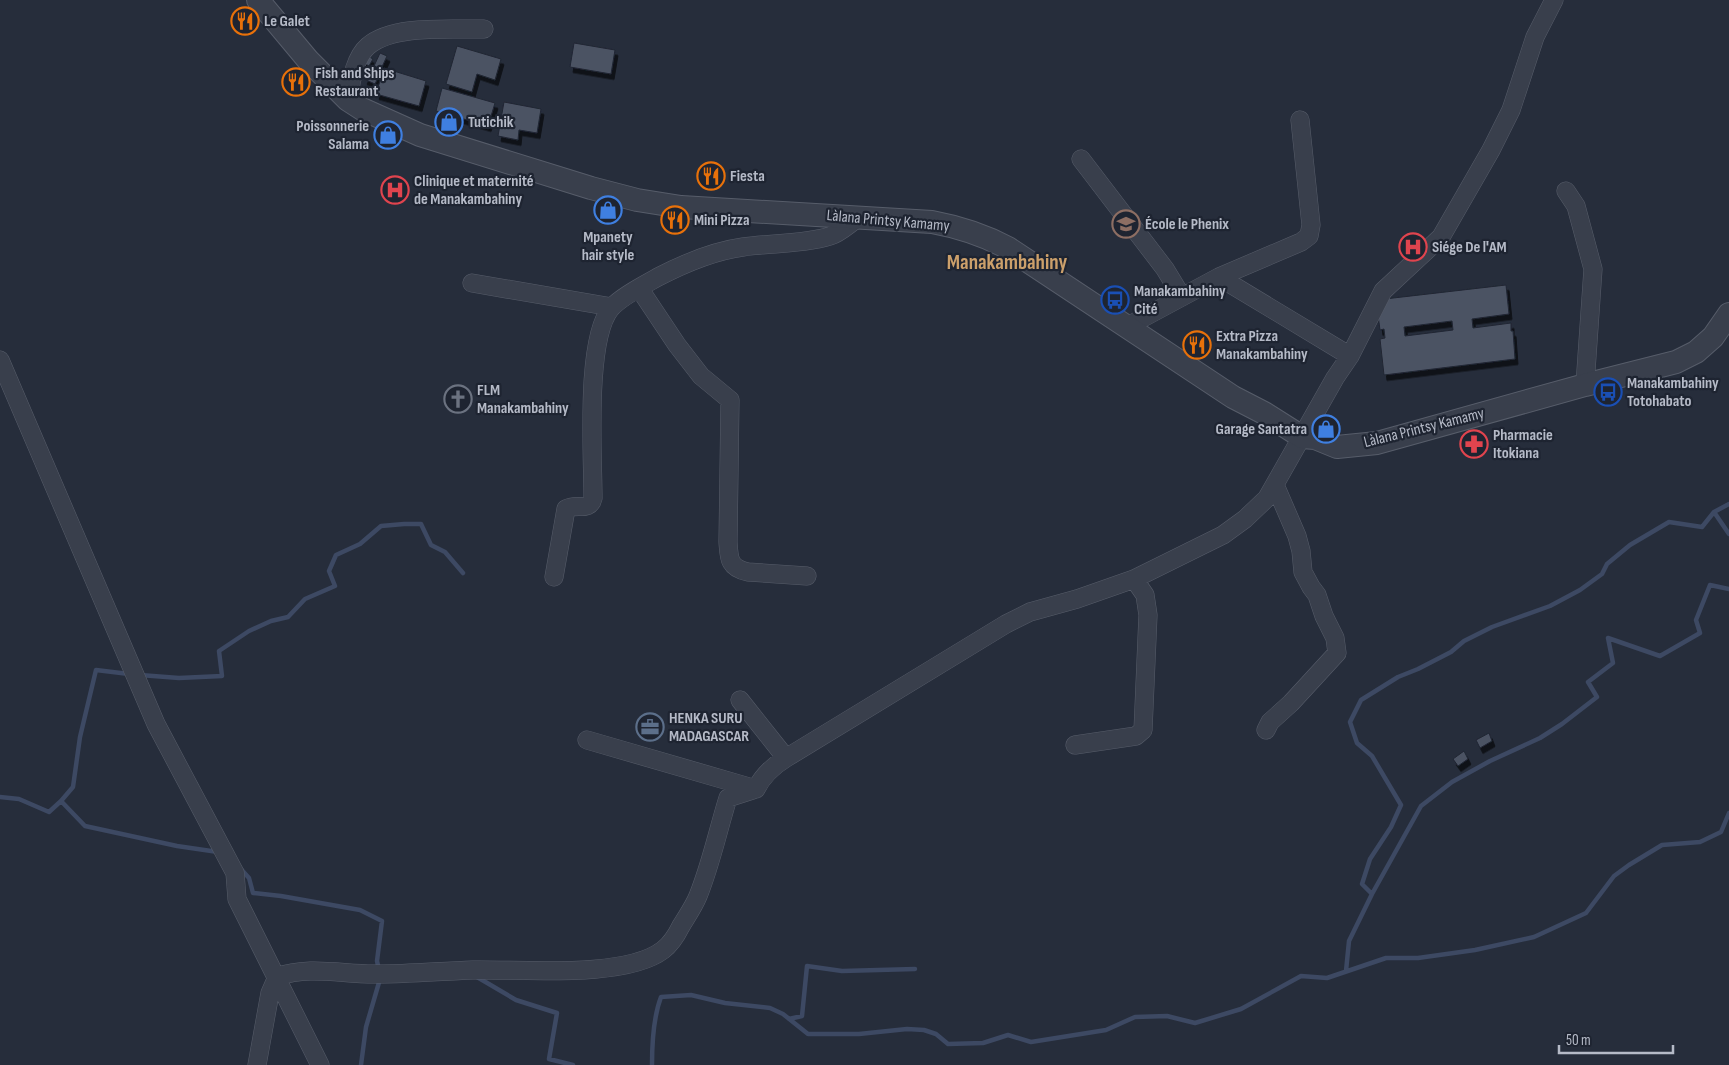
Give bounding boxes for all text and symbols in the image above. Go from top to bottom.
restaurant icon: Le Galet [230,6,260,36]
place label: Le Galet [264,12,310,31]
place label: Fish and Ships Restaurant [315,64,395,101]
restaurant icon: Fish and Ships Restaurant [281,67,311,97]
shop icon: Tutichik [434,107,464,137]
place label: Tutichik [468,113,514,132]
place label: Poissonnerie Salama [296,117,369,154]
shop icon: Poissonnerie Salama [373,120,403,150]
restaurant icon: Fiesta [696,161,726,191]
place label: Fiesta [730,167,765,186]
place label: Clinique et maternité de Manakambahiny [414,172,534,209]
hospital icon: Clinique et maternité de Manakambahiny [380,175,410,205]
shop icon: Mpanety hair style [593,195,623,225]
restaurant icon: Mini Pizza [660,205,690,235]
street label: Làlana Printsy Kamamy [826,206,950,236]
school or university icon: École le Phenix [1111,209,1141,239]
place label: Mini Pizza [694,211,750,230]
place label: École le Phenix [1145,215,1229,234]
place label: Mpanety hair style [582,228,634,265]
hospital icon: Siége De l'AM [1398,232,1428,262]
place label: Siége De l'AM [1432,238,1507,257]
district label: Manakambahiny [947,250,1067,275]
place label: Manakambahiny Cité [1134,282,1226,319]
bus stop icon: Manakambahiny Cité [1100,285,1130,315]
place label: Extra Pizza Manakambahiny [1216,327,1308,364]
restaurant icon: Extra Pizza Manakambahiny [1182,330,1212,360]
place label: Manakambahiny Totohabato [1627,374,1719,411]
bus stop icon: Manakambahiny Totohabato [1593,377,1623,407]
place label: FLM Manakambahiny [477,381,569,418]
church icon: FLM Manakambahiny [443,384,473,414]
street label: Làlana Printsy Kamamy [1362,404,1486,452]
shop icon: Garage Santatra [1311,414,1341,444]
place label: Garage Santatra [1216,420,1307,439]
place label: Pharmacie Itokiana [1493,426,1553,463]
pharmacy icon: Pharmacie Itokiana [1459,429,1489,459]
place label: HENKA SURU MADAGASCAR [669,709,749,746]
office icon: HENKA SURU MADAGASCAR [635,712,665,742]
scale bar [1559,1022,1673,1054]
text: 50 m [1566,1031,1591,1050]

